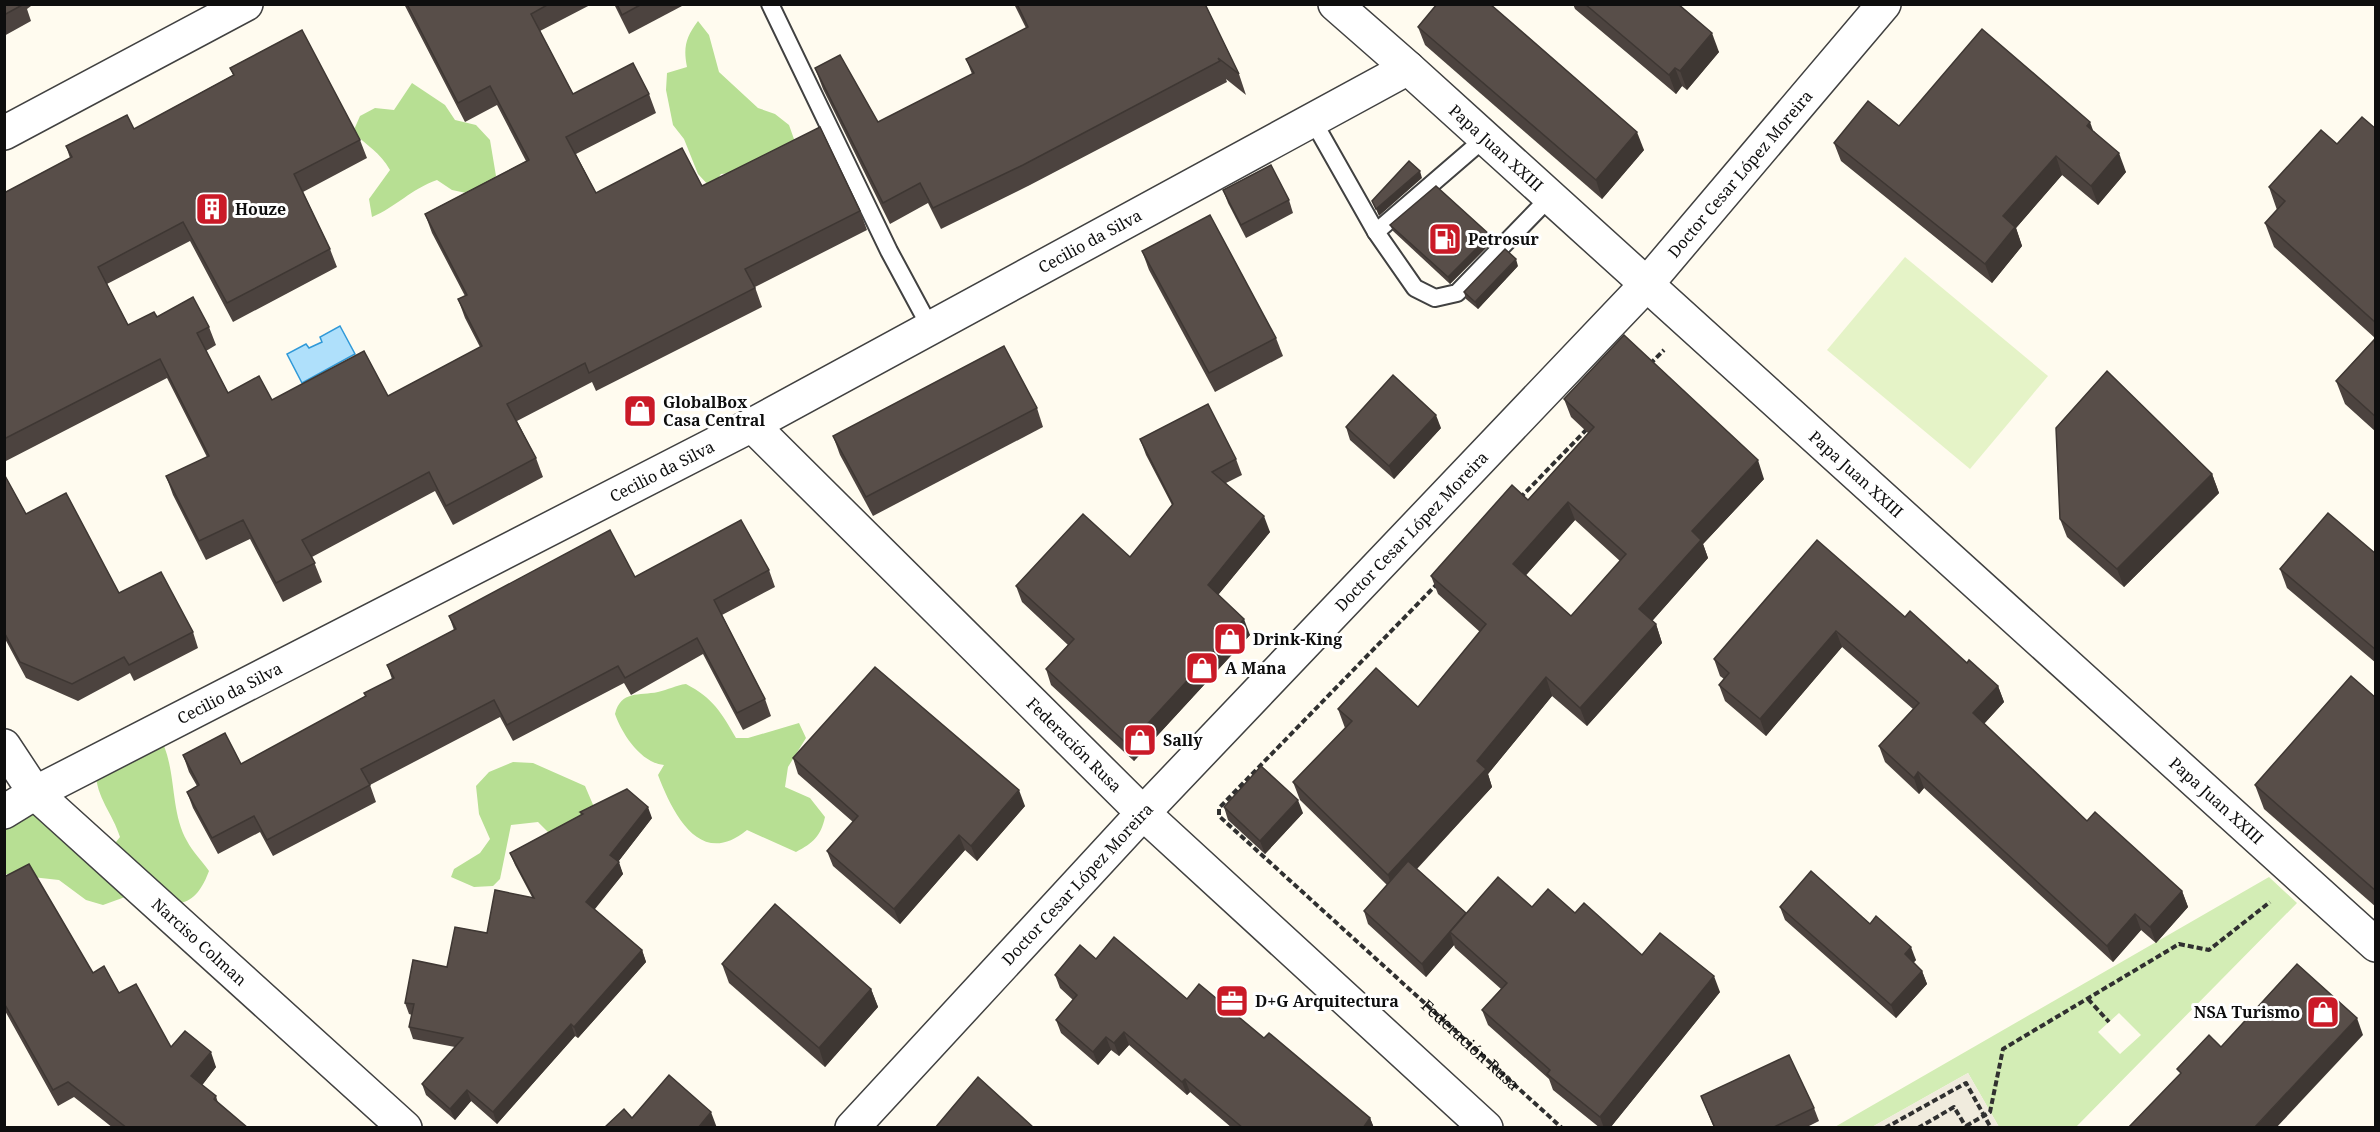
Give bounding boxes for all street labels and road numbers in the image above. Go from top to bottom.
street label: Doctor Cesar López Moreira [1663,85,1817,262]
street label: Papa Juan XXIII [1444,99,1548,196]
street label: Cecilio da Silva [1034,204,1146,278]
street label: Papa Juan XXIII [1804,426,1908,523]
street label: Cecilio da Silva [606,435,718,507]
street label: Doctor Cesar López Moreira [1330,446,1493,616]
street label: Cecilio da Silva [173,657,286,729]
street label: Federación Rusa [1022,693,1127,797]
street label: Papa Juan XXIII [2165,752,2268,849]
street label: Doctor Cesar López Moreira [997,798,1158,970]
street label: Narciso Colman [147,893,252,991]
street label: Federación Rusa [1417,994,1524,1095]

